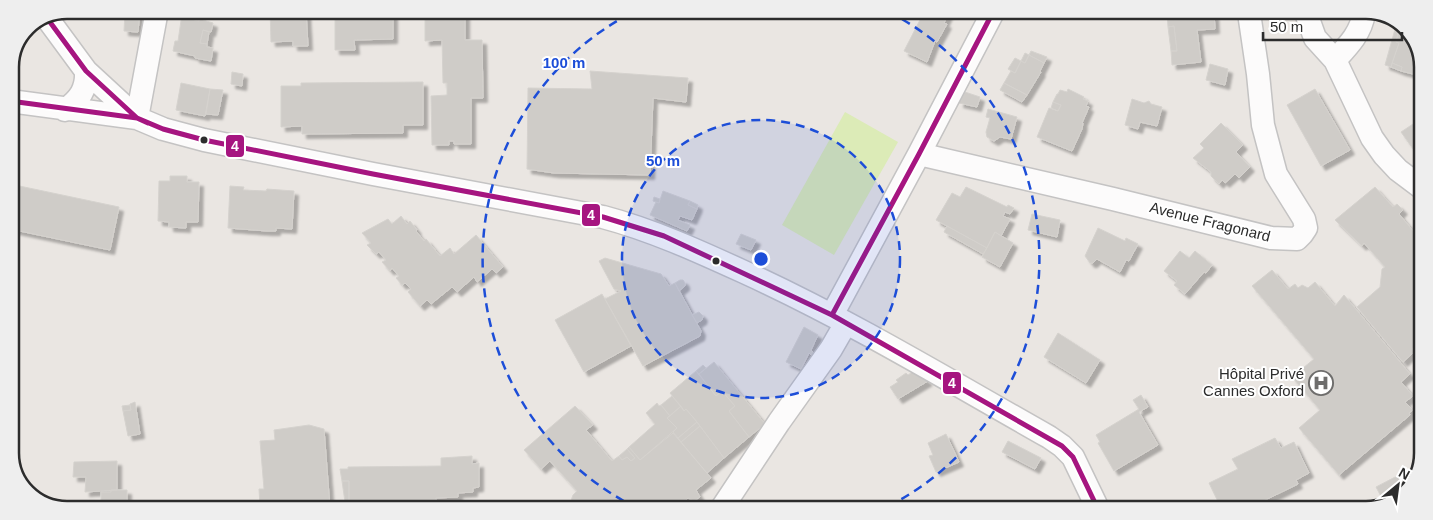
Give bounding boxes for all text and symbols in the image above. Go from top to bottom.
scale bar [1263,10,1402,42]
text: 50 m [1270,18,1303,35]
text: 100 m [543,54,585,71]
line badge: 4 [225,134,245,158]
unlabelled marker [199,135,209,145]
text: 4 [231,138,239,154]
text: 50 m [646,152,680,169]
street label: Avenue Fragonard [1148,198,1272,245]
line badge: 4 [581,203,601,227]
text: 4 [587,207,595,223]
centre of rings [752,250,770,268]
unlabelled marker [711,256,721,266]
place label: Hôpital Privé Cannes Oxford [1203,365,1304,399]
hospital icon: Hôpital Privé Cannes Oxford [1308,370,1334,396]
line badge: 4 [942,371,962,395]
text: 4 [948,375,956,391]
north arrow [1373,460,1423,510]
text: N [1396,464,1413,483]

